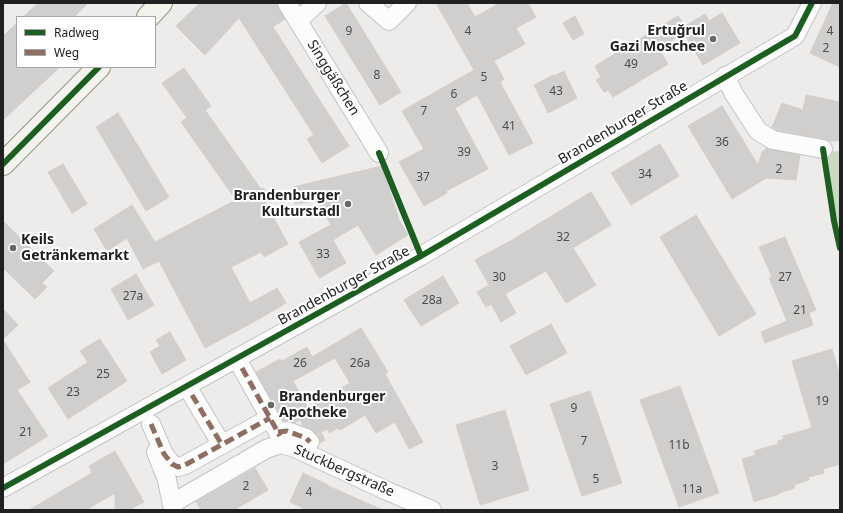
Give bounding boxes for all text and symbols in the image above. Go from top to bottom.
legend [16,16,156,68]
place label: Ertuğrul Gazi Moschee [610,23,705,56]
text: Radweg [54,24,99,41]
house number: 9 [346,25,352,39]
house number: 4 [465,25,471,39]
house number: 4 [827,25,833,39]
marker: Ertuğrul Gazi Moschee [708,34,718,44]
street label: Singgäßchen [303,37,363,119]
house number: 2 [823,42,829,56]
text: Weg [54,44,79,61]
house number: 49 [624,58,638,72]
house number: 8 [374,69,380,83]
house number: 5 [481,71,487,85]
street label: Brandenburger Straße [555,78,691,168]
house number: 43 [549,85,563,99]
house number: 6 [451,88,457,102]
house number: 7 [421,105,427,119]
house number: 41 [502,120,516,134]
house number: 36 [715,136,729,150]
house number: 39 [457,146,471,160]
house number: 2 [776,163,782,177]
house number: 34 [638,168,652,182]
house number: 37 [416,171,430,185]
place label: Brandenburger Kulturstadl [233,188,340,220]
marker: Brandenburger Kulturstadl [343,199,353,209]
house number: 32 [556,231,570,245]
place label: Keils Getränkemarkt [21,232,129,264]
marker: Keils Getränkemarkt [8,243,18,253]
street label: Brandenburger Straße [275,243,413,329]
house number: 33 [316,248,330,262]
house number: 30 [492,271,506,285]
house number: 27 [778,271,792,285]
house number: 27a [123,290,143,304]
house number: 28a [422,294,442,308]
house number: 21 [793,304,807,318]
house number: 26 [293,357,307,371]
house number: 26a [350,357,370,371]
house number: 25 [96,368,110,382]
house number: 23 [66,386,80,400]
place label: Brandenburger Apotheke [279,389,386,422]
house number: 19 [815,395,829,409]
marker: Brandenburger Apotheke [266,400,276,410]
house number: 9 [571,402,577,416]
house number: 21 [19,426,33,440]
house number: 7 [581,435,587,449]
house number: 11b [668,439,690,453]
street label: Stuckbergstraße [291,441,397,501]
house number: 3 [492,460,498,474]
house number: 5 [593,473,599,487]
house number: 2 [243,480,249,494]
house number: 11a [682,483,702,497]
house number: 4 [306,486,312,500]

